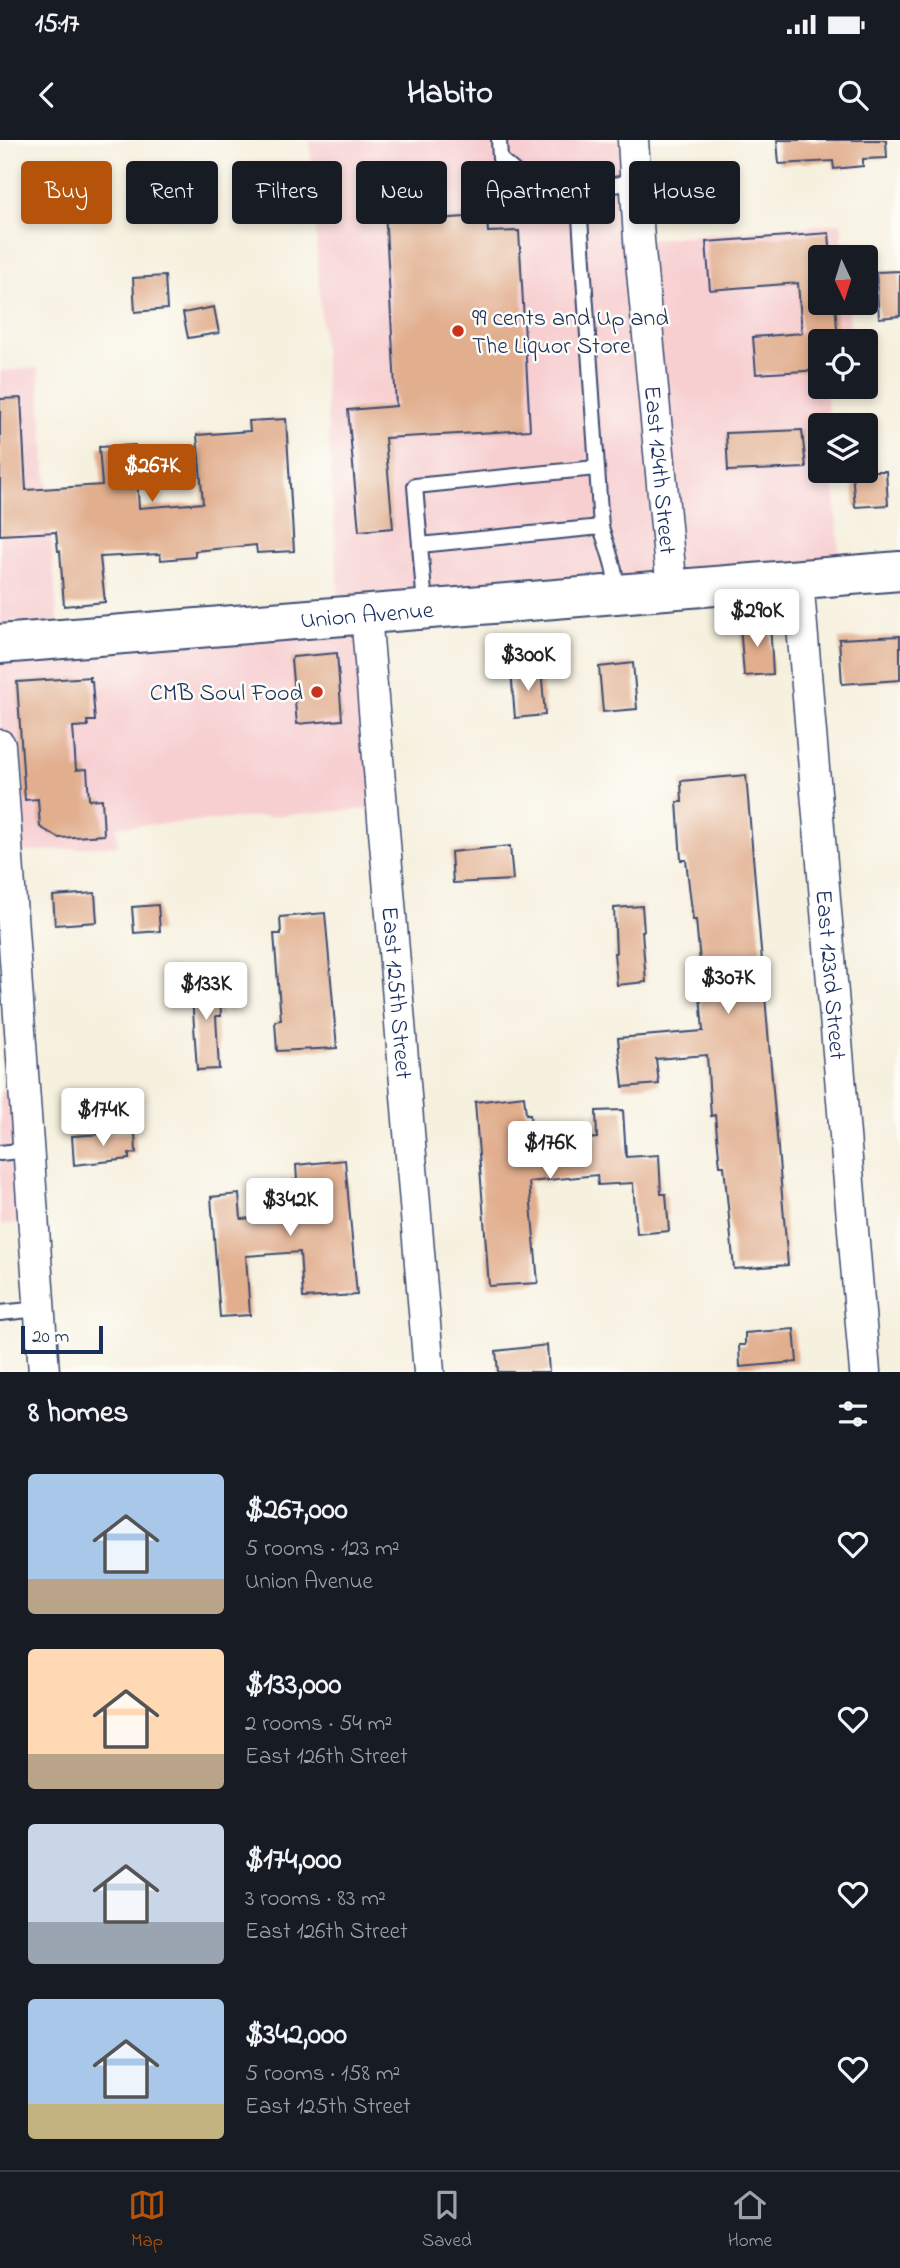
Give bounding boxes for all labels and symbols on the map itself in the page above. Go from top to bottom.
north arrow [808,245,878,315]
place label: 99 cents and Up and The Liquor Store [472,302,669,365]
marker: 99 cents and Up and The Liquor Store [450,323,466,339]
street label: East 124th Street [633,384,684,556]
pin: $267K [103,444,201,504]
pin: $290K [708,589,806,649]
street label: Union Avenue [299,594,435,640]
pin: $300K [479,634,577,693]
place label: CMB Soul Food [150,677,304,712]
marker: CMB Soul Food [309,684,325,700]
street label: East 123rd Street [804,888,854,1061]
street label: East 125th Street [370,905,420,1081]
pin: $307K [679,956,777,1016]
pin: $133K [157,962,255,1022]
pin: $174K [54,1088,152,1148]
pin: $176K [501,1122,599,1181]
pin: $342K [241,1178,339,1238]
scale bar [21,1323,103,1355]

